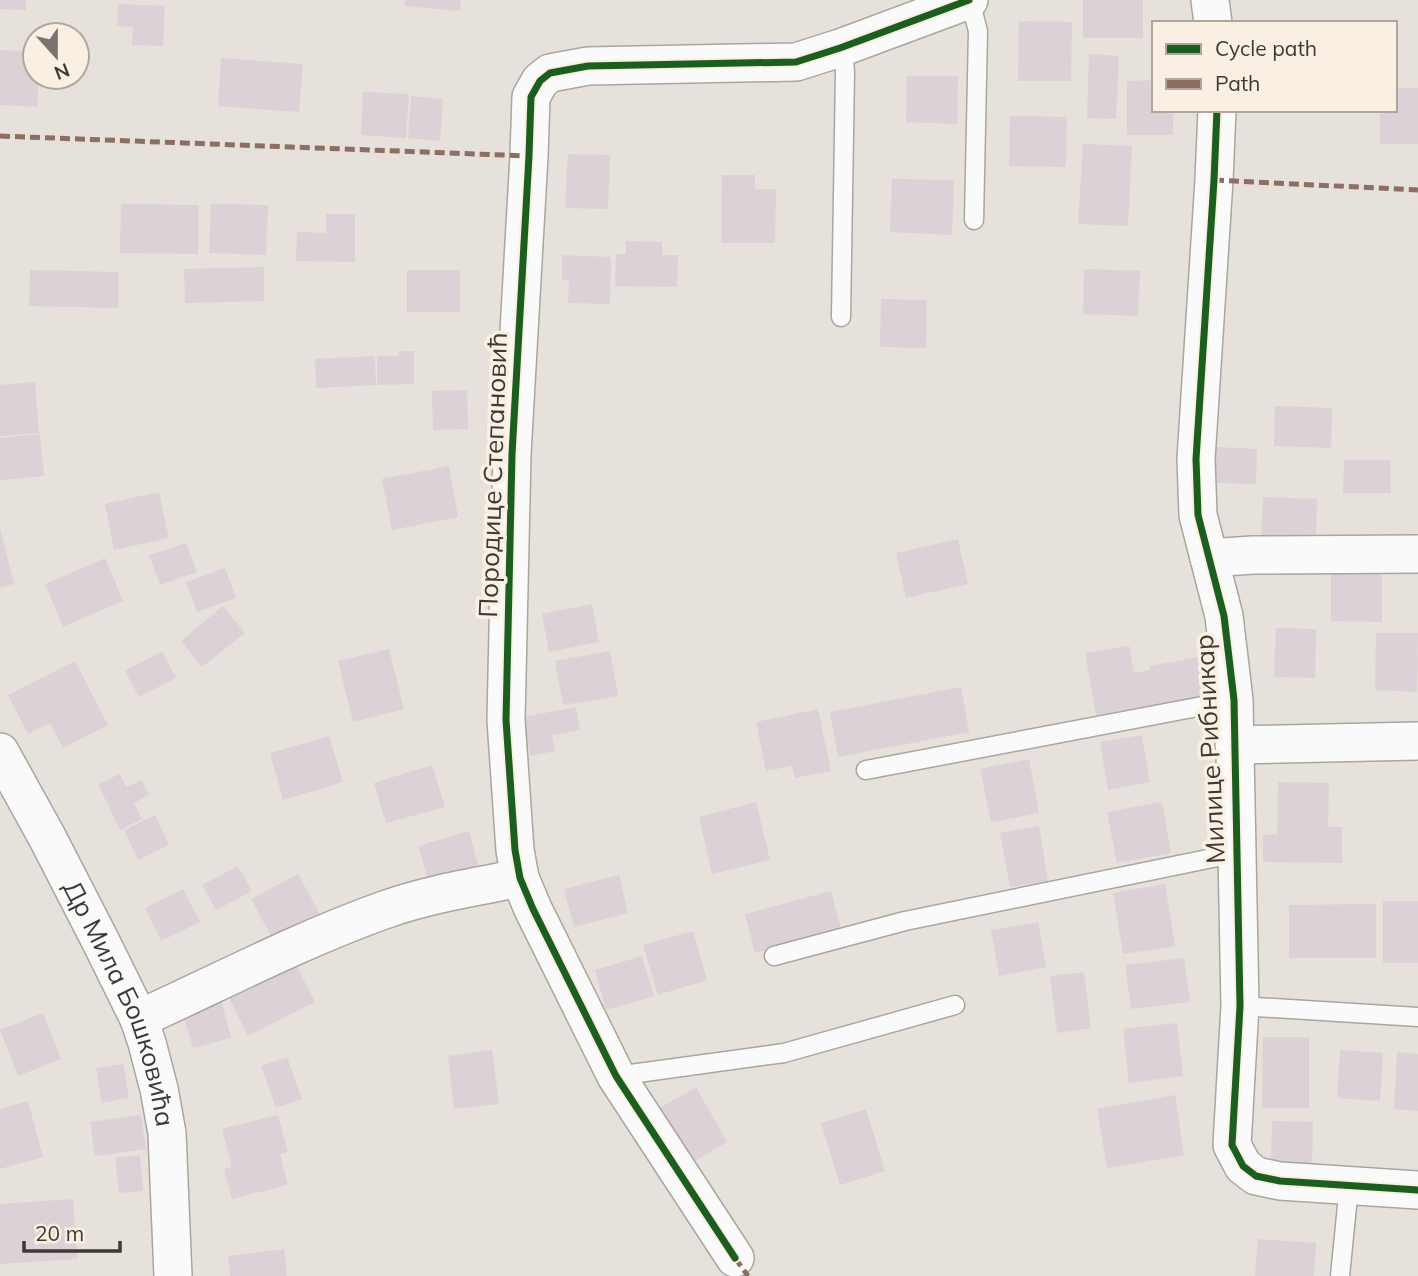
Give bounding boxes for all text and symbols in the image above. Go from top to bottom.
north arrow [21,21,91,91]
legend [1152,21,1397,112]
text: Cycle path [1215,35,1317,61]
text: N [51,58,73,86]
text: Path [1215,70,1260,96]
street label: Породице Степановић [471,332,514,618]
street label: Милице Рибникар [1187,634,1232,865]
street label: Др Мила Бошковића [56,875,183,1129]
scale bar [24,1210,121,1254]
text: 20 m [35,1220,84,1246]

